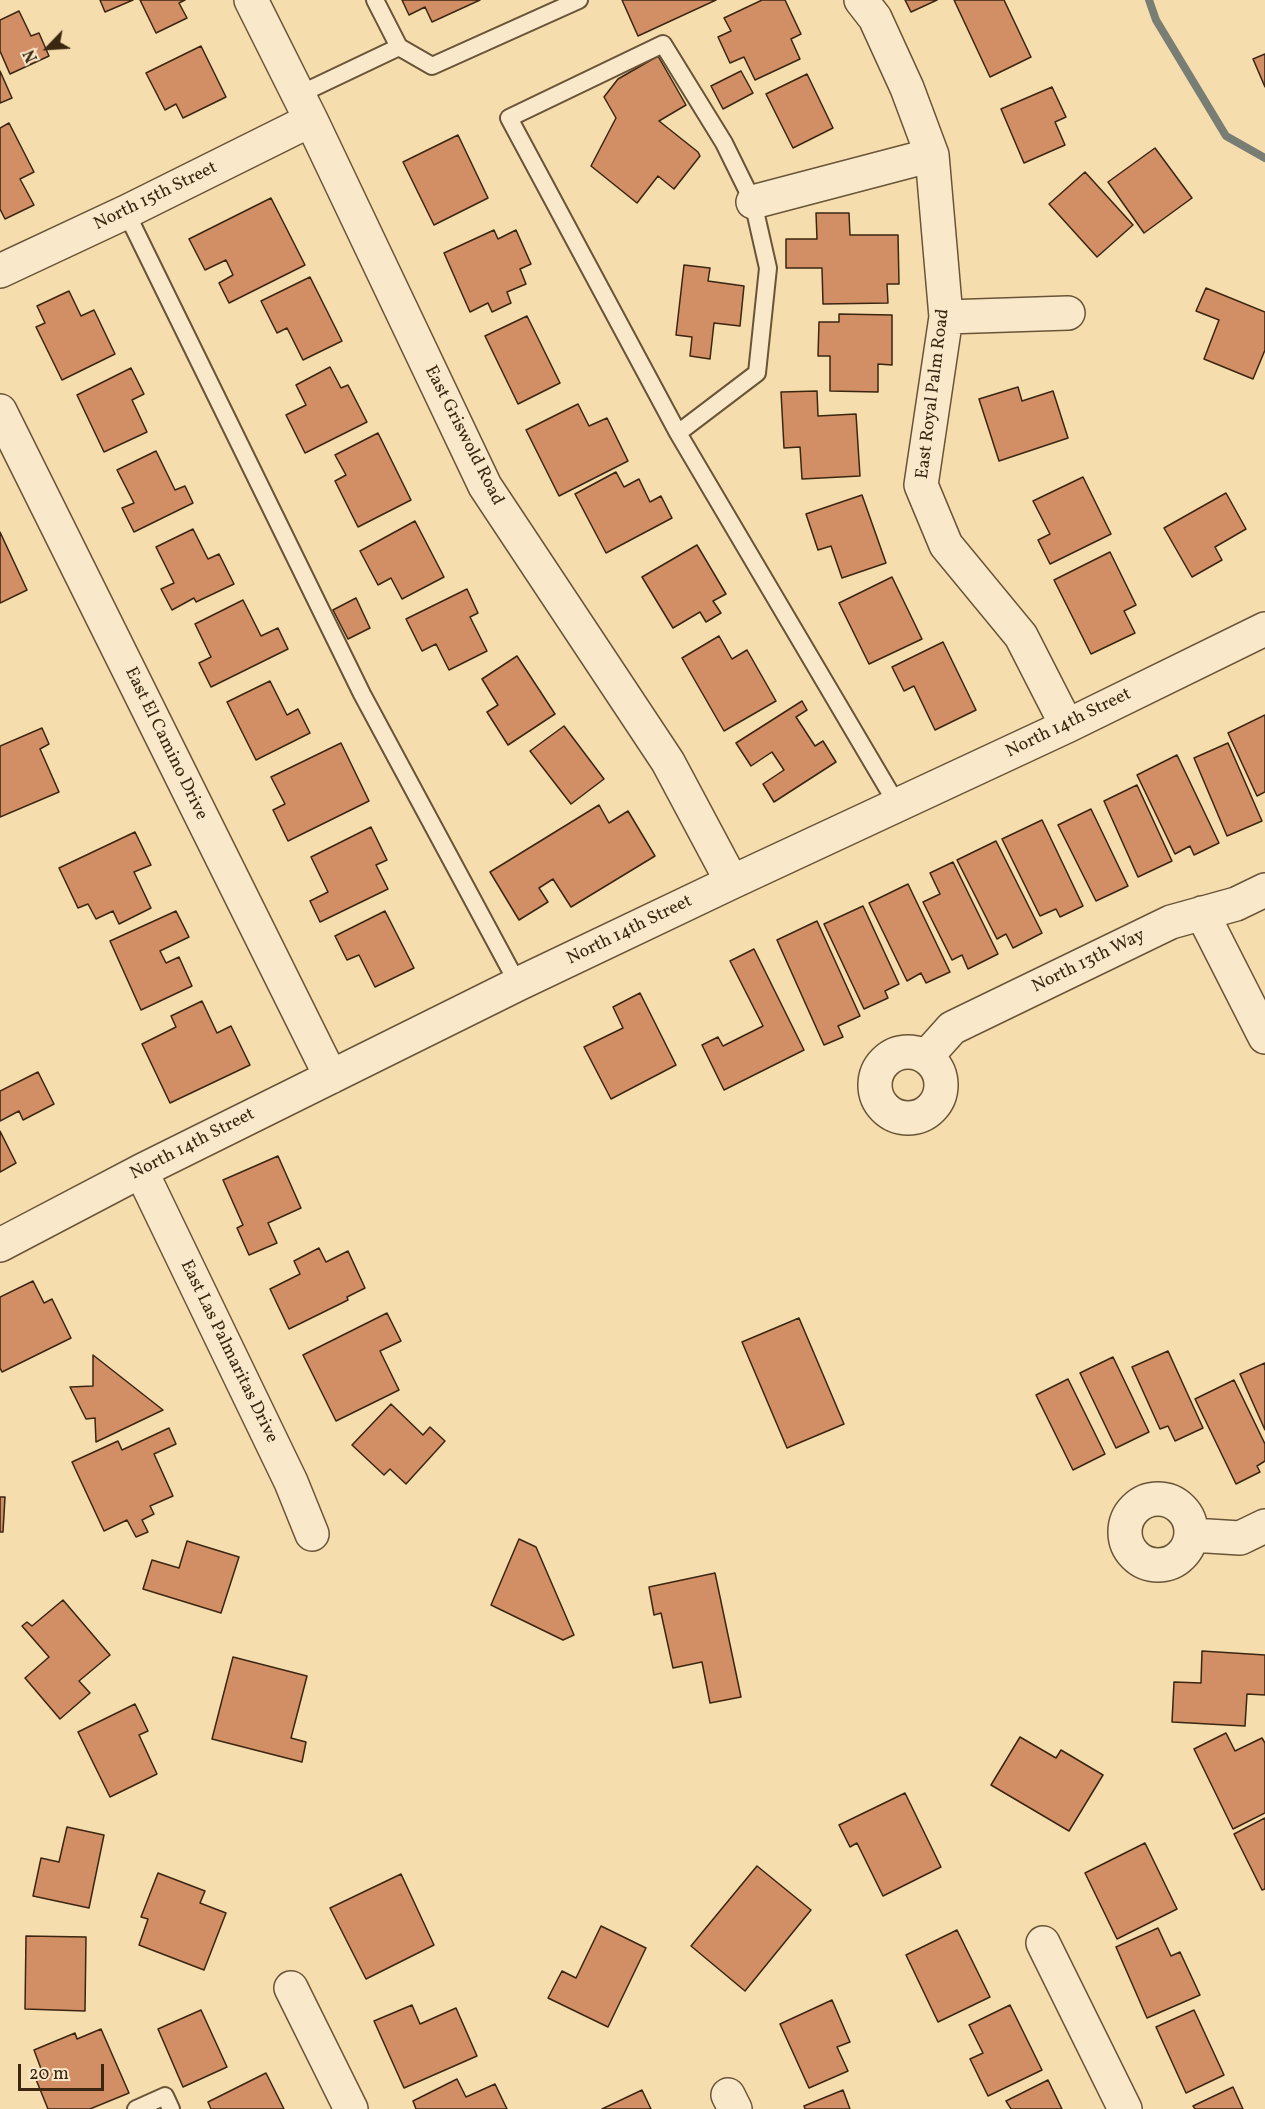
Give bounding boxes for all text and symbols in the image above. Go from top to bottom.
north arrow [18,18,78,78]
text: N [19,46,44,66]
street label: North 15th Street [91,158,221,236]
street label: East Royal Palm Road [913,308,955,480]
street label: East Griswold Road [418,363,508,509]
street label: East El Camino Drive [119,664,211,824]
street label: North 14th Street [1003,684,1135,764]
street label: North 14th Street [564,891,696,971]
street label: North 13th Way [1029,925,1149,999]
street label: North 14th Street [127,1104,259,1186]
street label: East Las Palmaritas Drive [174,1257,282,1447]
scale bar [21,2052,106,2090]
text: 20 m [29,2062,69,2087]

